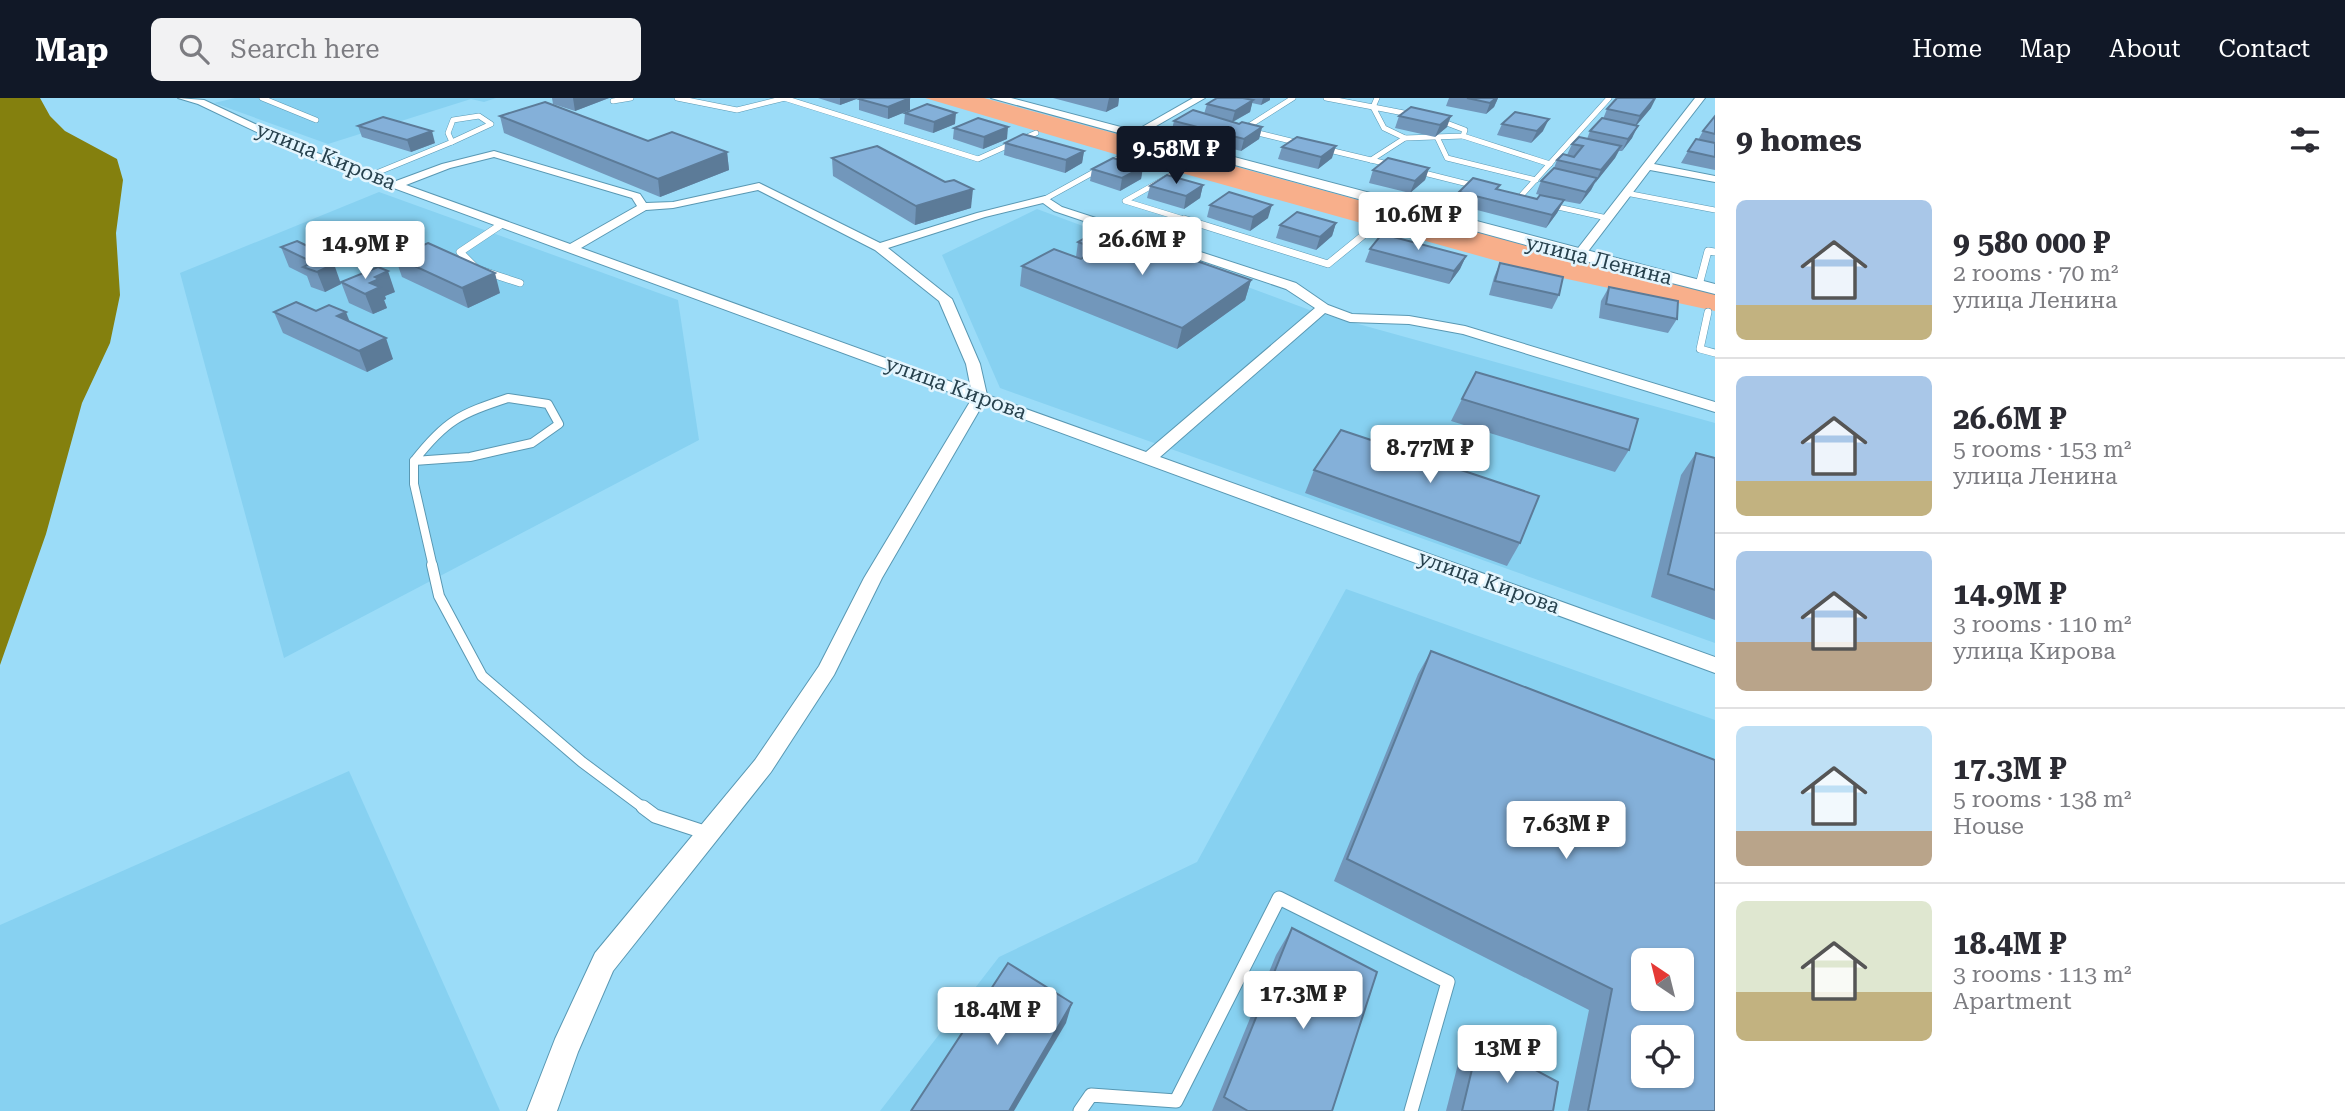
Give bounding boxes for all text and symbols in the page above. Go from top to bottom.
search box [151,18,641,81]
text: Map [35,30,109,69]
icon: search [175,30,213,68]
text: Search here [231,34,380,64]
text: Home [1912,35,1982,63]
text: Map [2020,35,2071,63]
text: About [2109,35,2180,63]
text: Contact [2218,35,2310,63]
street label: улица Кирова [253,117,400,195]
icon: filters [2286,121,2324,159]
text: 9 homes [1736,123,1862,158]
pin: 9.58M ₽ [1111,126,1241,186]
text: 9.58M ₽ [1133,135,1219,162]
pin: 10.6M ₽ [1353,192,1483,252]
text: 10.6M ₽ [1375,201,1461,228]
pin: 26.6M ₽ [1077,218,1207,277]
pin: 14.9M ₽ [300,222,430,281]
text: 9 580 000 ₽ [1953,225,2110,260]
text: 26.6M ₽ [1099,226,1185,253]
icon: home [1792,228,1876,312]
text: 14.9M ₽ [322,230,408,257]
street label: улица Ленина [1523,230,1675,290]
text: 2 rooms · 70 m² [1953,260,2119,287]
text: улица Ленина [1953,287,2117,314]
street label: улица Кирова [882,351,1030,425]
text: 26.6M ₽ [1953,401,2066,436]
icon: home [1792,404,1876,488]
pin: 8.77M ₽ [1365,426,1495,485]
text: 8.77M ₽ [1387,434,1473,461]
text: 5 rooms · 153 m² [1953,436,2131,463]
text: улица Ленина [1953,463,2117,490]
street label: улица Кирова [1415,545,1563,619]
text: 14.9M ₽ [1953,576,2066,611]
icon: home [1792,579,1876,663]
text: 3 rooms · 110 m² [1953,611,2131,638]
text: улица Кирова [1953,638,2116,665]
text: 17.3M ₽ [1953,751,2066,786]
icon: home [1792,754,1876,838]
text: 5 rooms · 138 m² [1953,786,2131,813]
pin: 7.63M ₽ [1501,802,1631,861]
text: 7.63M ₽ [1523,810,1609,837]
text: House [1953,813,2024,840]
text: 18.4M ₽ [1953,926,2066,961]
icon: home [1792,929,1876,1013]
north arrow [1631,948,1694,1012]
map controls [1631,948,1694,1088]
text: 3 rooms · 113 m² [1953,961,2131,988]
pin: 17.3M ₽ [1238,972,1368,1031]
text: 17.3M ₽ [1260,980,1346,1007]
pin: 18.4M ₽ [932,988,1062,1047]
text: Apartment [1953,988,2072,1015]
text: 18.4M ₽ [954,996,1040,1023]
button: locate [1631,1025,1694,1088]
pin: 13M ₽ [1458,1026,1556,1085]
text: 13M ₽ [1474,1034,1540,1061]

